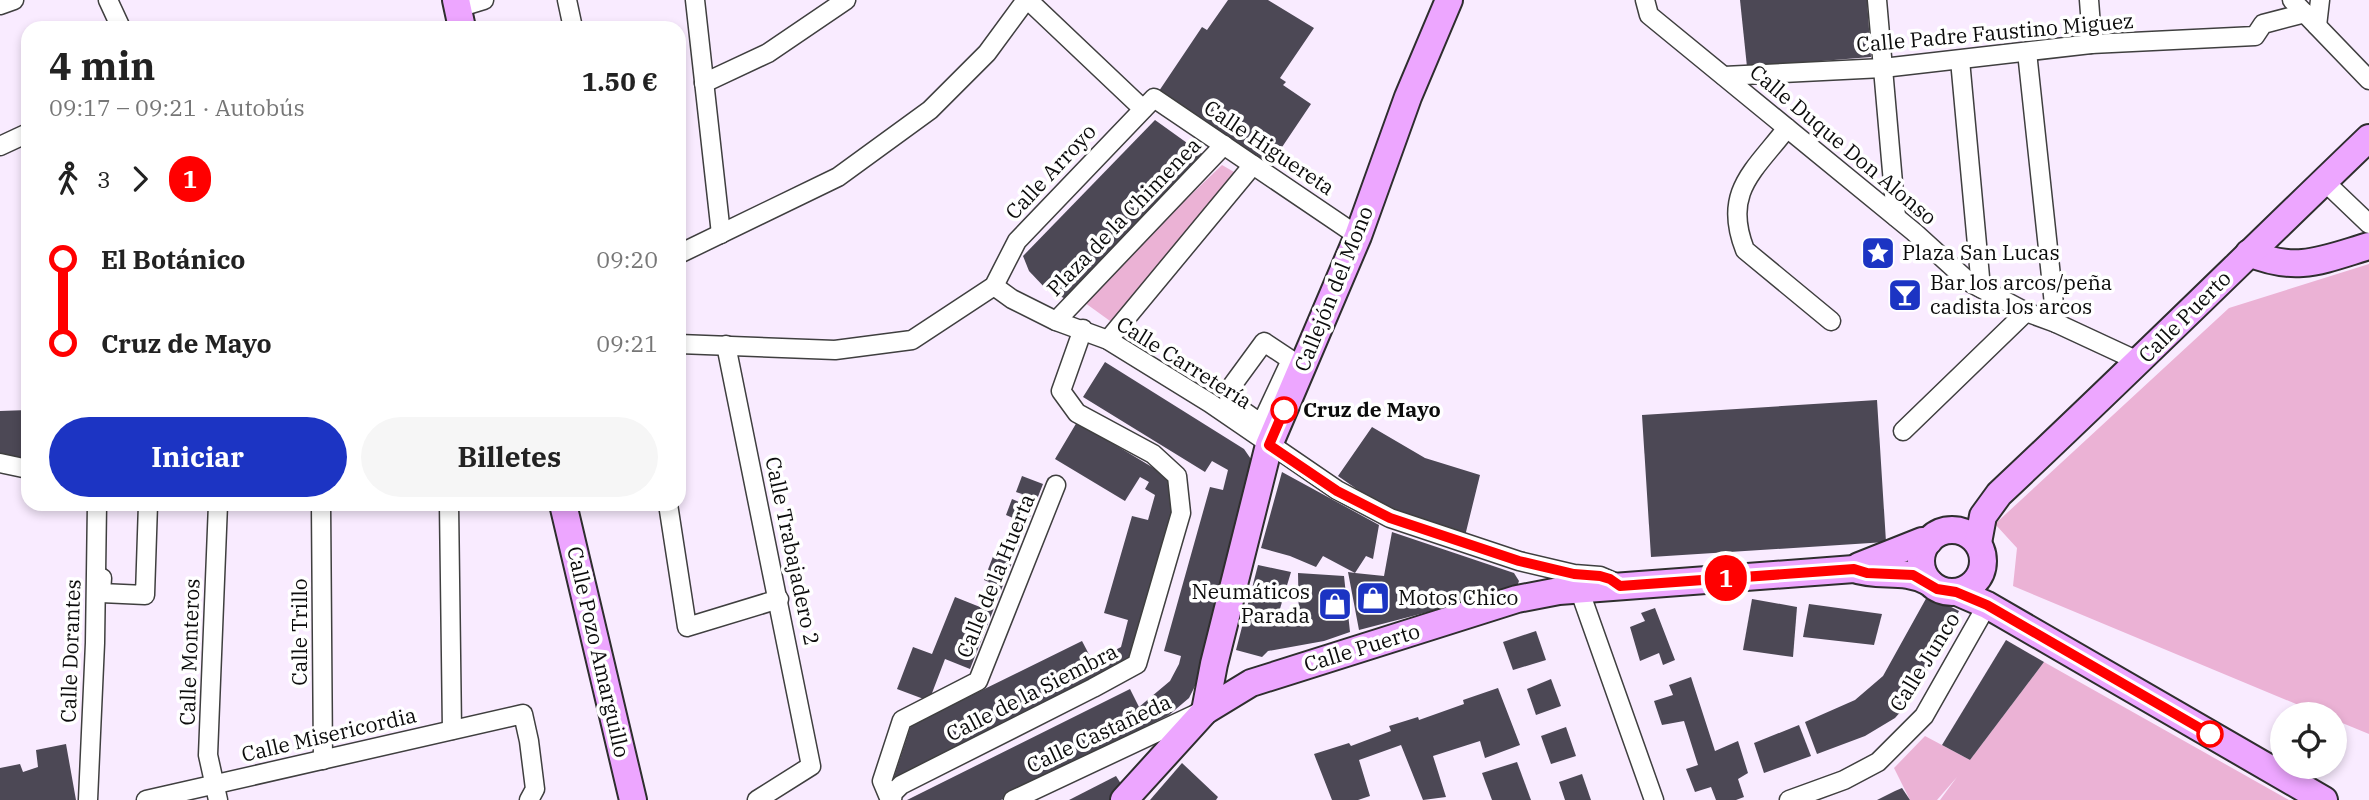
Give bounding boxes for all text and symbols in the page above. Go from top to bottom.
street label: Calle Padre Faustino Miguez [1855,6,2135,58]
text: 4 min [49,41,155,90]
street label: Calle Duque Don Alonso [1744,58,1943,231]
text: 1.50 € [582,64,658,98]
text: 09:17 – 09:21 · Autobús [49,92,305,122]
street label: Calle Higuereta [1199,93,1340,201]
street label: Calle Arroyo [999,117,1102,225]
street label: Plaza de la Chimenea [1040,131,1206,302]
icon: walk [49,160,87,198]
icon: forward [121,160,159,198]
text: 1 [183,163,197,195]
text: 3 [97,164,111,194]
street label: Callejón del Mono [1287,202,1379,375]
place icon: Plaza San Lucas [1859,234,1897,272]
place label: Plaza San Lucas [1902,238,2060,266]
text: El Botánico [101,242,245,276]
text: 09:20 [596,244,658,274]
street label: Calle Puerto [2132,264,2237,369]
place label: Bar los arcos/peña cadista los arcos [1930,268,2112,320]
bar icon: Bar los arcos/peña cadista los arcos [1886,276,1924,314]
street label: Calle Carretería [1112,309,1257,415]
text: Cruz de Mayo [101,326,272,360]
text: 09:21 [596,328,658,358]
place label: Cruz de Mayo [1303,395,1441,423]
marker: Cruz de Mayo [1271,397,1297,423]
button: Iniciar [49,417,347,497]
button: Billetes [361,417,658,497]
street label: Calle Trabajadero 2 [759,454,827,648]
street label: Calle de la Huerta [949,490,1041,662]
street label: Calle Pozo Amarguillo [561,543,637,760]
line badge: 1 [1703,555,1749,601]
text: 1 [1719,562,1733,594]
place label: Neumáticos Parada [1191,577,1310,629]
street label: Calle Monteros [172,578,206,726]
street label: Calle Trillo [285,578,313,686]
street label: Calle Dorantes [54,579,86,723]
shop icon: Motos Chico [1354,579,1392,617]
place label: Motos Chico [1398,583,1518,611]
shop icon: Neumáticos Parada [1316,585,1354,623]
street label: Calle Junco [1883,607,1966,716]
street label: Calle Puerto [1300,616,1423,678]
street label: Calle de la Siembra [941,637,1122,747]
street label: Calle Castañeda [1022,687,1175,779]
street label: Calle Misericordia [239,700,419,768]
map controls [2270,702,2347,779]
button: locate [2270,702,2347,779]
unlabelled marker [2197,721,2223,747]

